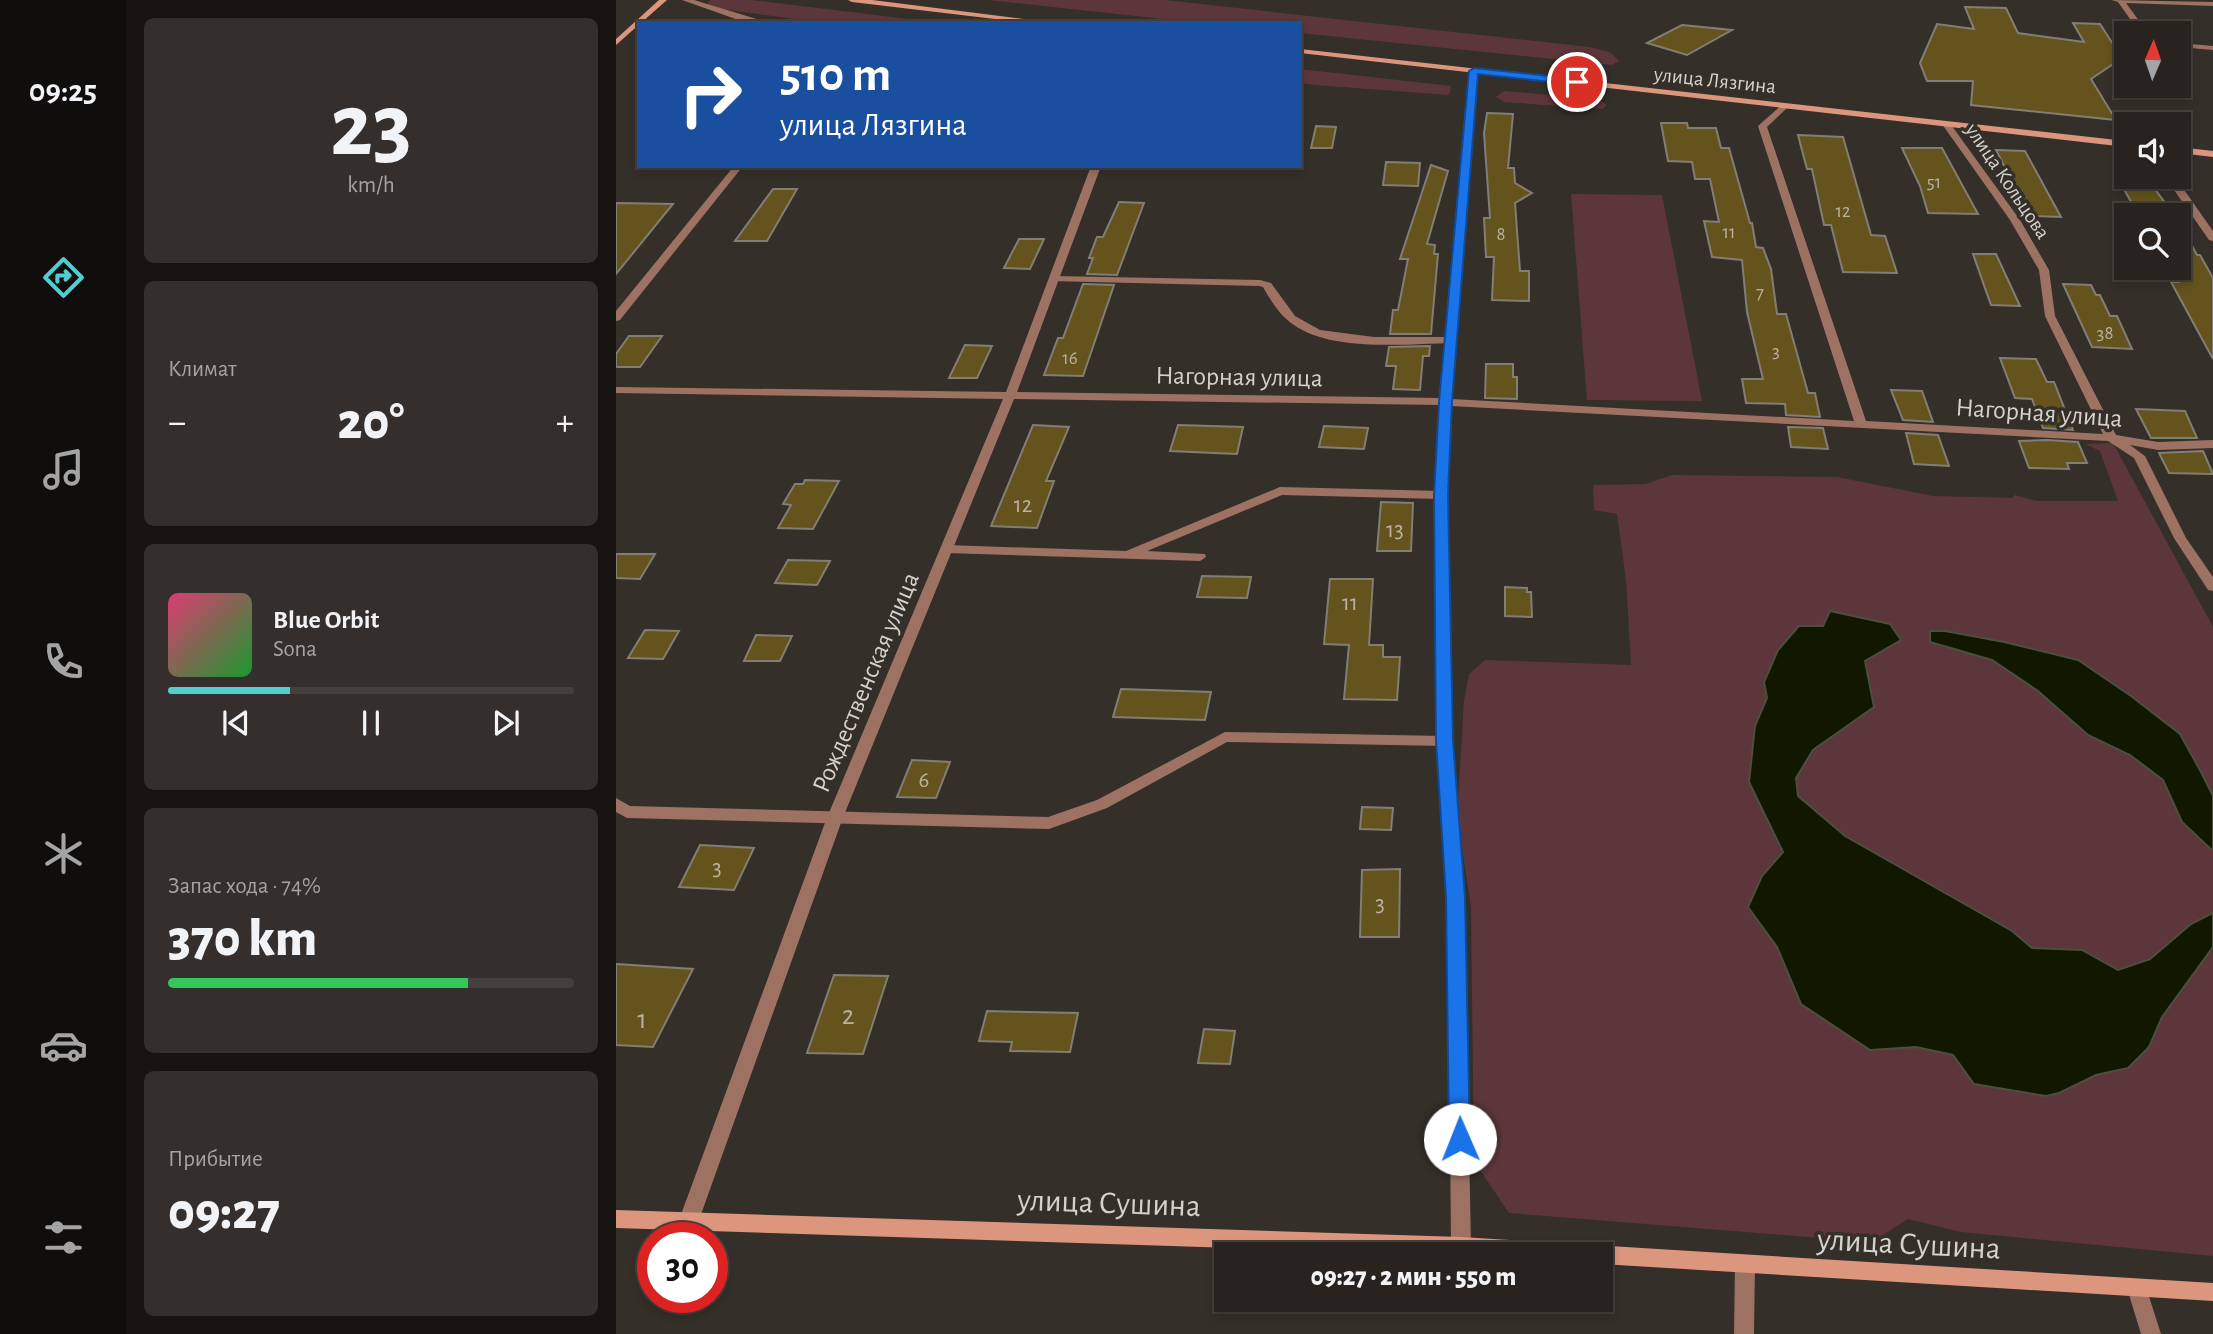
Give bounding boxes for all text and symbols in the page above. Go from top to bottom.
north arrow [2114,21,2191,98]
map controls [2114,21,2191,280]
icon: right [665,49,756,140]
text: 510 m [780,51,891,100]
pin [1547,52,1607,112]
icon: arrive [1558,63,1596,101]
street label: улица Лязгина [1652,64,1777,97]
text: 09:25 [29,75,97,107]
text: 23 [330,81,412,172]
text: улица Лязгина [780,109,967,141]
button: sound [2114,112,2191,189]
street label: улица Кольцова [1961,119,2054,243]
house number: 51 [1927,173,1941,192]
text: km/h [347,174,395,197]
house number: 12 [1835,202,1851,221]
button: search [2114,203,2191,280]
house number: 11 [1722,223,1736,242]
house number: 8 [1496,225,1506,244]
icon: directions [39,253,88,302]
house number: 7 [1756,284,1764,303]
house number: 38 [2097,324,2113,343]
house number: 3 [1772,342,1780,361]
house number: 16 [1062,349,1078,368]
text: Климат [168,358,237,381]
street label: Нагорная улица [1155,363,1323,391]
street label: Нагорная улица [1955,394,2123,432]
text: 20° [337,396,405,448]
text: − [168,404,186,442]
text: + [556,404,574,442]
icon: music [39,445,88,494]
house number: 12 [1014,494,1032,517]
house number: 13 [1386,519,1404,542]
street label: Рождественская улица [808,568,924,796]
house number: 11 [1342,592,1358,615]
text: Blue Orbit [273,607,379,633]
icon: phone [39,637,88,686]
text: Sona [273,638,317,661]
icon: previous [217,704,255,742]
icon: pause [352,704,390,742]
icon: next [487,704,525,742]
house number: 6 [919,769,929,792]
icon: climate [39,829,88,878]
house number: 3 [712,857,722,880]
text: Запас хода · 74% [168,875,321,898]
house number: 3 [1375,893,1385,916]
text: 370 km [168,913,317,965]
house number: 2 [842,1002,854,1030]
house number: 1 [637,1006,647,1034]
icon: car [39,1021,88,1070]
position arrow [1423,1102,1497,1176]
text: Прибытие [168,1148,263,1171]
street label: улица Сушина [1016,1184,1201,1222]
text: 09:27 [168,1186,280,1238]
icon: filters [39,1213,88,1262]
speed limit sign: 30 [637,1222,728,1313]
street label: улица Сушина [1815,1223,2001,1265]
text: 09:27 · 2 мин · 550 m [1311,1264,1516,1290]

